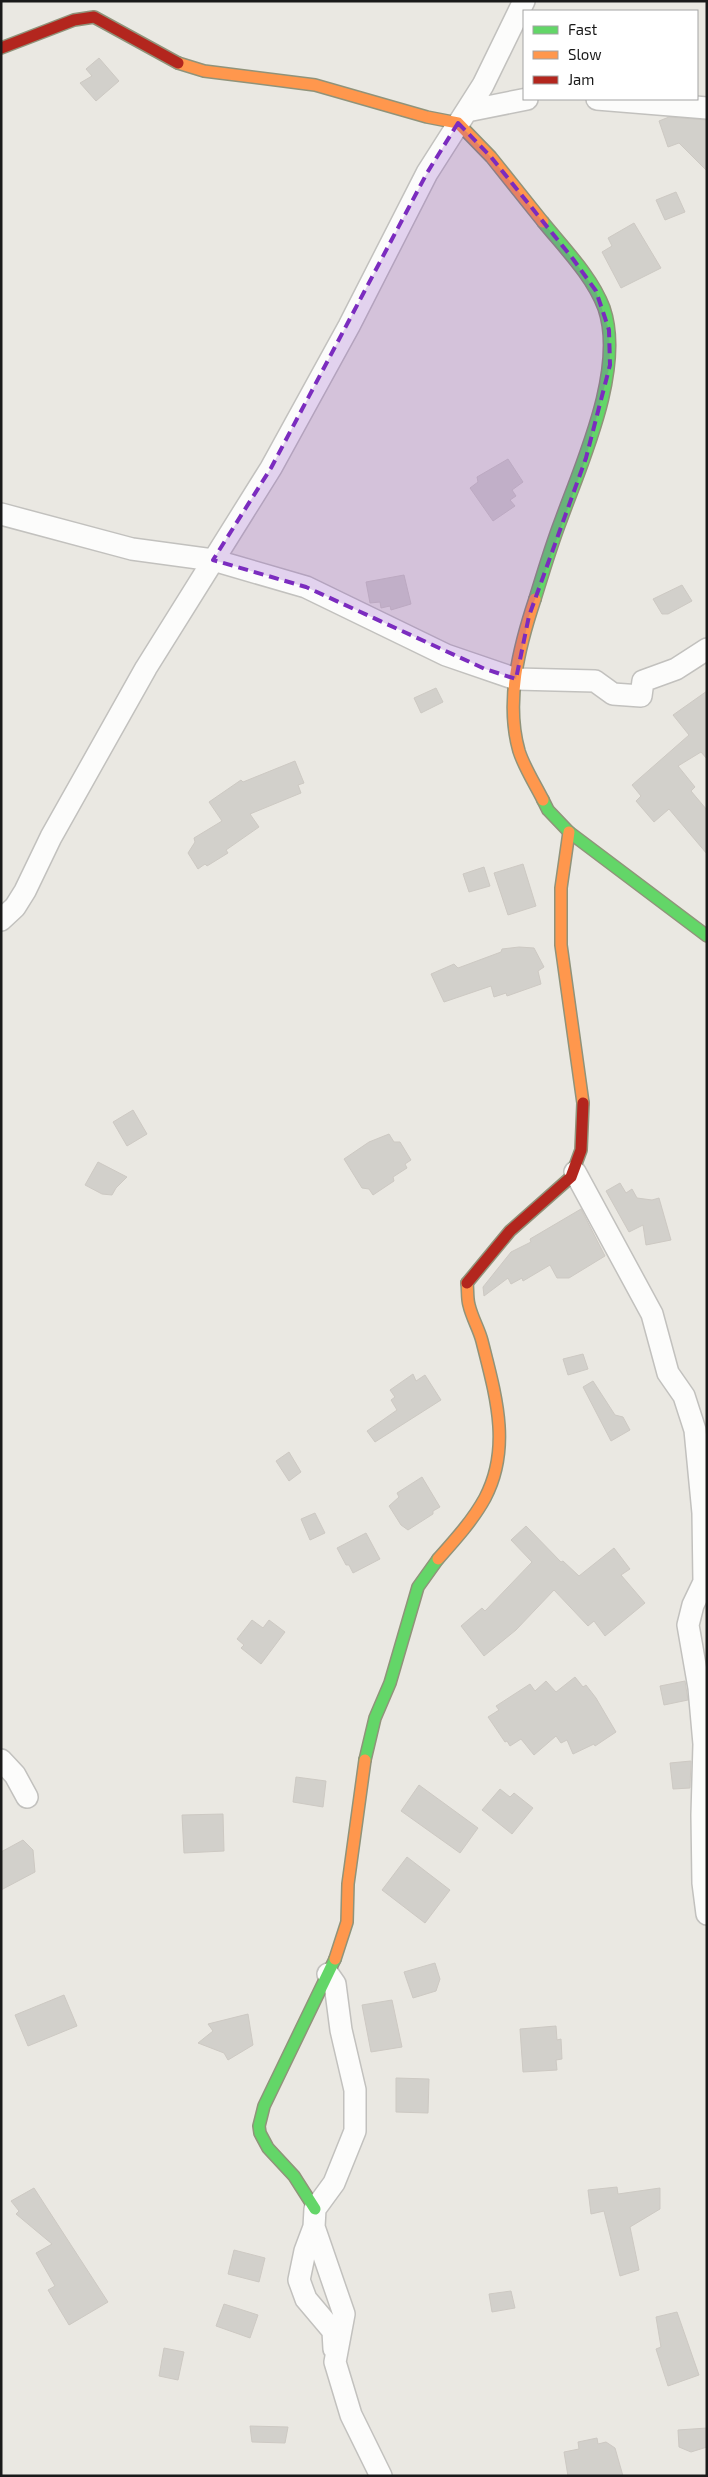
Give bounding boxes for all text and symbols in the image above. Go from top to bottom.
legend [523,10,698,100]
text: Fast [568,20,598,38]
text: Slow [568,45,602,63]
text: Jam [568,70,594,88]

